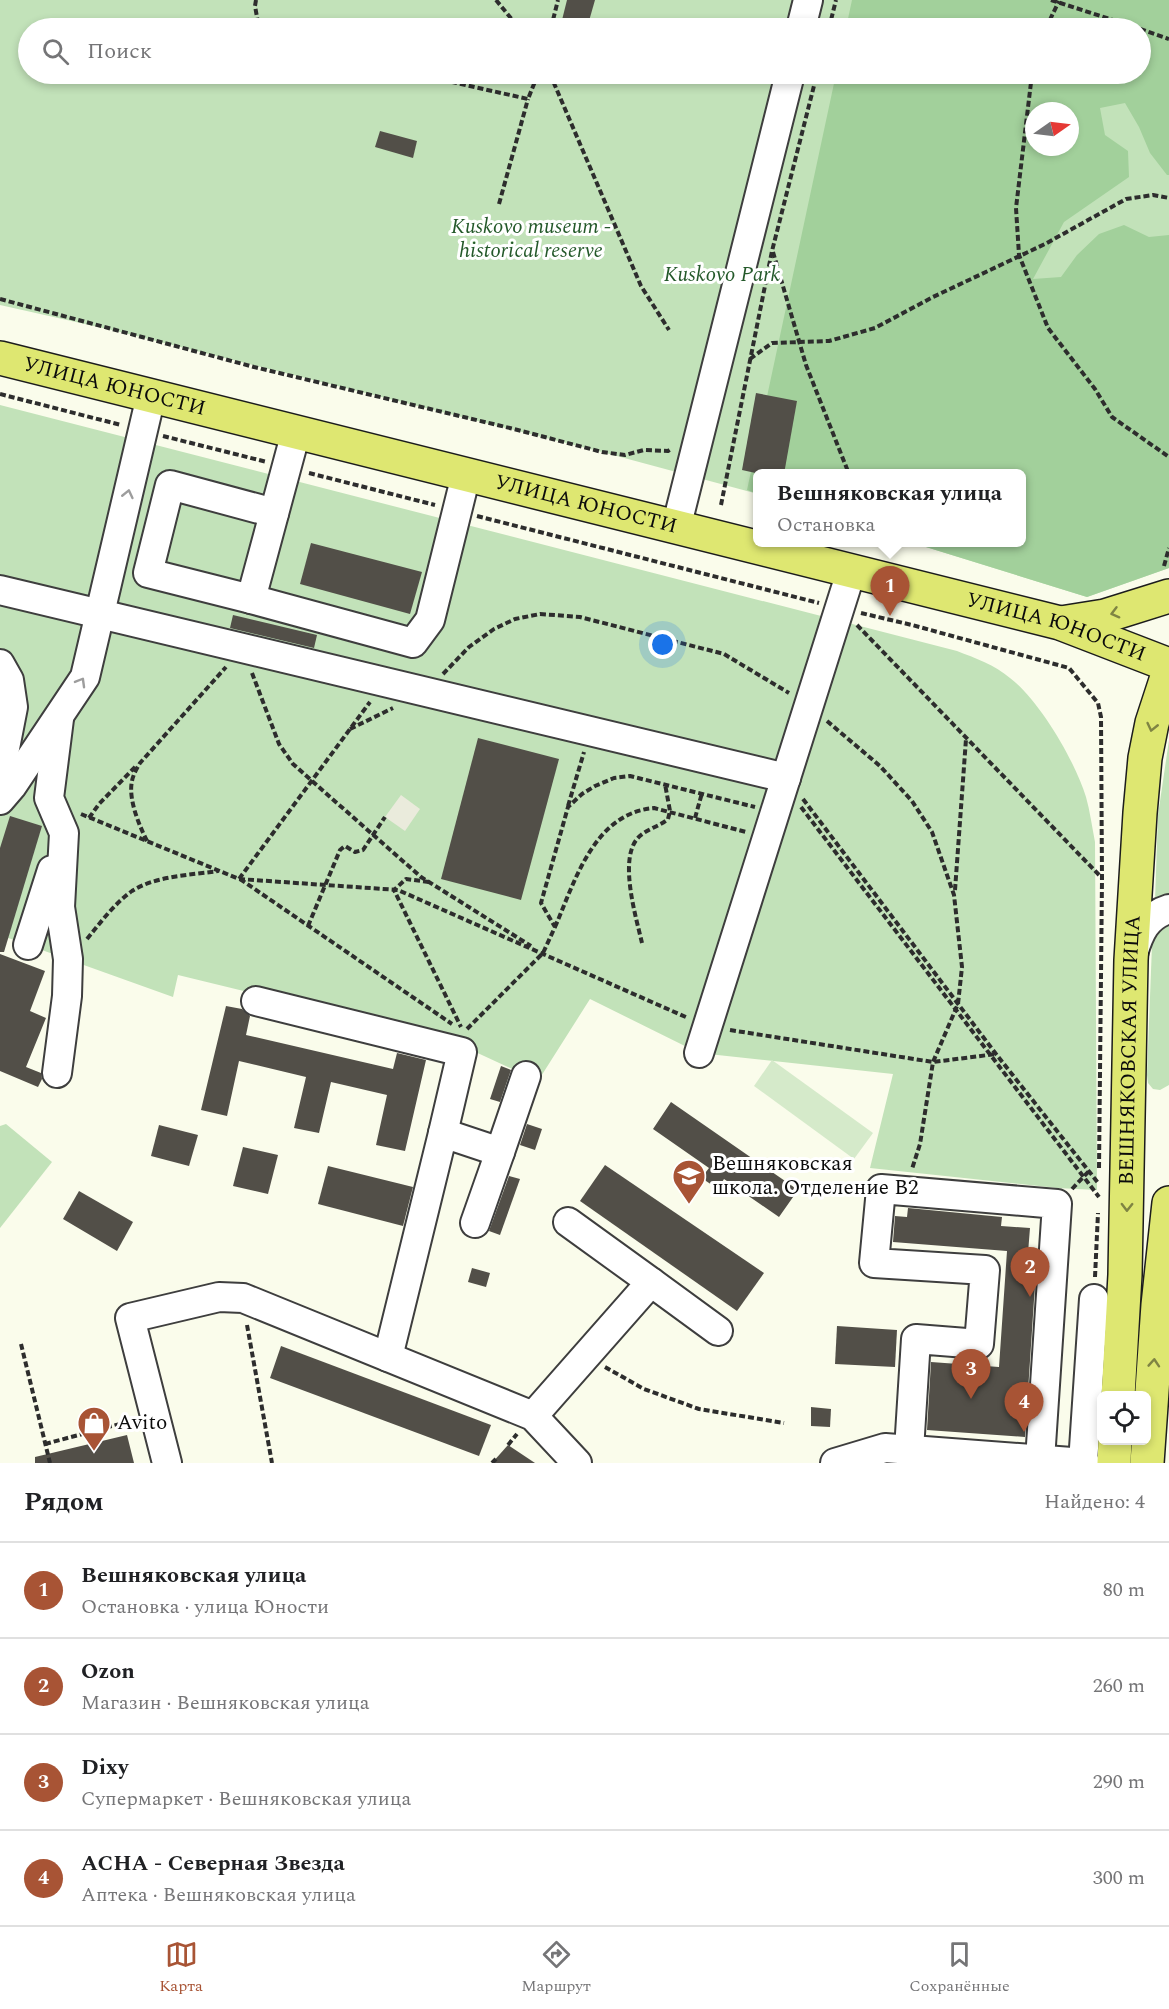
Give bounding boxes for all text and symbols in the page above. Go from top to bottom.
search box [18,18,1151,84]
icon: search [39,35,72,68]
text: Поиск [87,35,152,68]
north arrow [1025,102,1079,156]
park label: Kuskovo museum - historical reserve [451,211,611,267]
park label: Kuskovo Park [664,259,781,291]
street label: УЛИЦА ЮНОСТИ [20,348,209,425]
street label: УЛИЦА ЮНОСТИ [491,466,681,543]
popup [753,469,1026,547]
text: Вешняковская улица [777,477,1002,510]
one-way arrow [121,489,134,499]
text: Остановка [777,510,875,540]
pin: 1 [870,566,910,616]
street label: УЛИЦА ЮНОСТИ [963,584,1151,671]
one-way arrow [1110,606,1121,618]
your location [648,630,677,659]
one-way arrow [73,678,85,688]
one-way arrow [1146,722,1159,732]
street label: ВЕШНЯКОВСКАЯ УЛИЦА [1111,914,1150,1186]
place label: Вешняковская школа. Отделение В2 [712,1148,919,1204]
school or university icon: Вешняковская школа. Отделение В2 [671,1158,707,1205]
one-way arrow [1120,1203,1133,1212]
pin: 2 [1010,1248,1050,1297]
pin: 3 [952,1350,990,1399]
one-way arrow [1148,1358,1161,1367]
pin: 4 [1004,1382,1044,1432]
map controls [1097,1391,1151,1445]
button: locate [1097,1391,1151,1445]
shop icon: Avito [76,1405,112,1452]
place label: Avito [117,1407,167,1439]
text: Рядом [24,1482,104,1522]
text: Найдено: 4 [1044,1487,1145,1517]
text: Вешняковская улица [81,1559,306,1592]
text: 1 [38,1575,49,1605]
text: 80 m [1103,1575,1145,1605]
text: Остановка · улица Юности [81,1592,329,1622]
text: Ozon [81,1655,135,1688]
text: 2 [38,1671,49,1701]
text: 260 m [1093,1671,1145,1701]
text: Магазин · Вешняковская улица [81,1688,370,1718]
text: Dixy [81,1751,129,1784]
text: 3 [38,1767,49,1797]
text: 290 m [1093,1767,1145,1797]
text: Супермаркет · Вешняковская улица [81,1784,411,1814]
text: АСНА - Северная Звезда [81,1847,345,1880]
text: 4 [38,1863,49,1893]
text: 300 m [1093,1863,1145,1893]
text: Аптека · Вешняковская улица [81,1880,356,1910]
tab: Карта [159,1938,203,1998]
tab: Маршрут [521,1938,591,1998]
tab: Сохранённые [909,1938,1010,1998]

